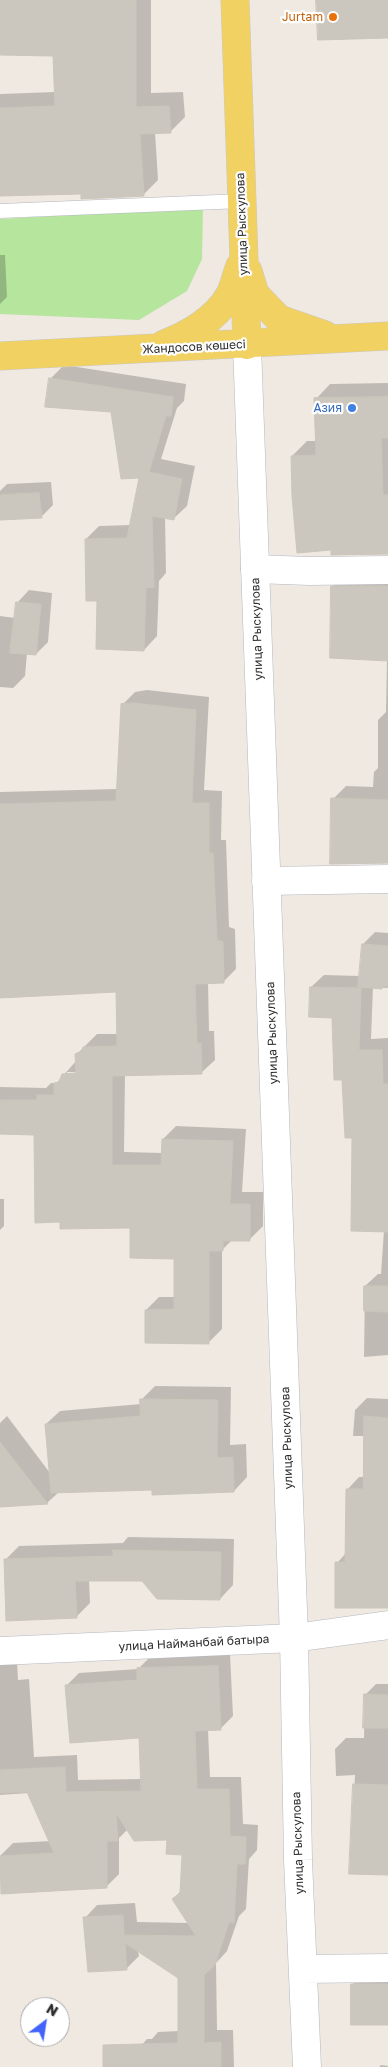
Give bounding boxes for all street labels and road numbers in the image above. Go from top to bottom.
street label: улица Рыскулова [233,172,251,276]
street label: Жандосов көшесі [142,337,246,357]
street label: улица Рыскулова [248,577,266,681]
street label: улица Рыскулова [263,981,281,1085]
street label: улица Рыскулова [278,1386,296,1490]
street label: улица Найманбай батыра [118,1632,270,1654]
street label: улица Рыскулова [289,1791,307,1895]

